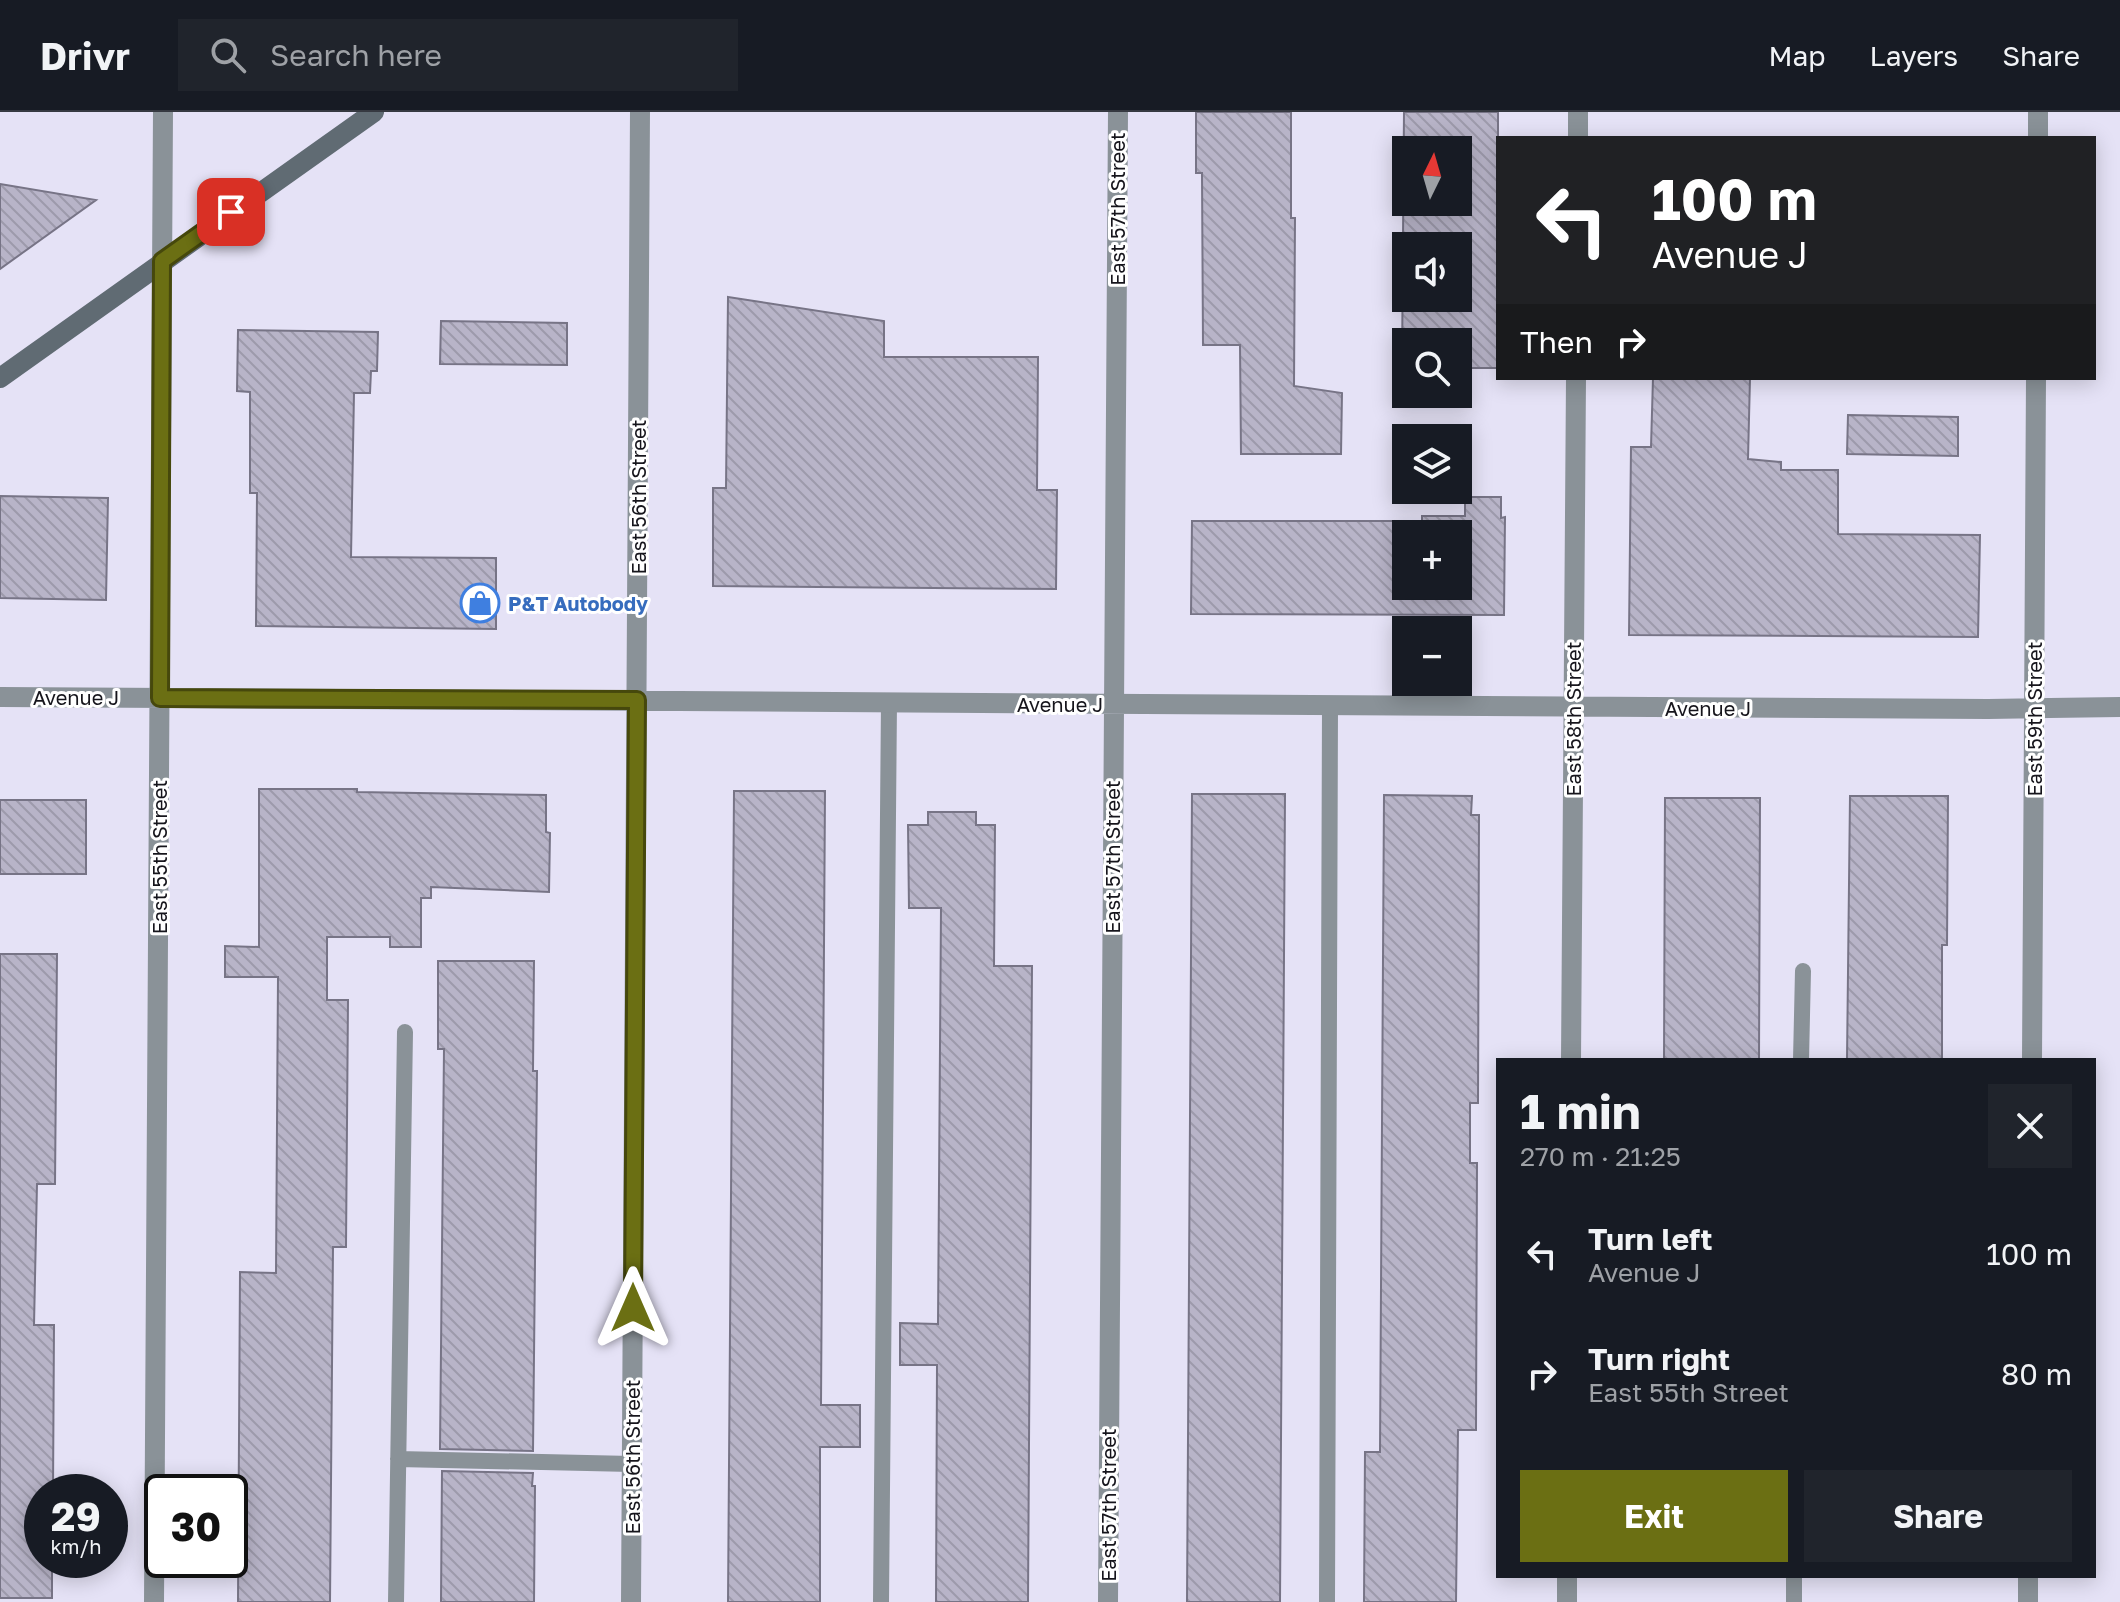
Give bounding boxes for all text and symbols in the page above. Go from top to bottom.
search box [178,19,738,91]
text: Drivr [40,33,130,78]
icon: search [206,33,250,77]
text: Search here [270,37,442,73]
text: Map [1768,39,1826,72]
text: Layers [1870,39,1958,72]
text: Share [2002,39,2080,72]
street label: East 57th Street [1105,132,1129,286]
north arrow [1392,136,1472,216]
map controls [1392,136,1472,696]
text: 100 m [1652,165,1817,232]
icon: left [1520,168,1624,272]
pin [197,178,265,246]
icon: arrive [209,190,253,234]
button: sound [1392,232,1472,312]
text: Avenue J [1652,233,1808,276]
icon: right [1609,320,1653,364]
text: Then [1520,324,1593,360]
button: search [1392,328,1472,408]
street label: East 56th Street [626,419,650,575]
button: layers [1392,424,1472,504]
button: + [1392,520,1472,600]
shop icon: P&T Autobody [459,582,501,624]
place label: P&T Autobody [508,591,648,615]
button: − [1392,616,1472,696]
street label: East 58th Street [1561,641,1585,797]
street label: East 59th Street [2022,641,2046,797]
street label: Avenue J [33,685,119,709]
street label: Avenue J [1017,692,1103,716]
street label: Avenue J [1665,696,1751,720]
street label: East 55th Street [147,780,171,934]
street label: East 57th Street [1100,780,1124,934]
text: 1 min [1520,1082,1641,1140]
button: close [1988,1084,2072,1168]
text: 270 m · 21:25 [1520,1141,1681,1172]
text: Turn left [1588,1221,1713,1257]
icon: left [1520,1232,1564,1276]
text: 100 m [1986,1236,2072,1272]
text: Avenue J [1588,1257,1701,1288]
position arrow [591,1266,675,1350]
text: Turn right [1588,1341,1730,1377]
icon: right [1520,1352,1564,1396]
text: 80 m [2001,1356,2072,1392]
text: East 55th Street [1588,1377,1789,1408]
street label: East 56th Street [620,1379,644,1535]
street label: East 57th Street [1096,1428,1120,1582]
button: Exit [1520,1470,1788,1562]
button: Share [1804,1470,2072,1562]
speed limit sign: 30 [144,1474,248,1578]
text: 29 [51,1492,101,1540]
text: km/h [51,1534,101,1558]

